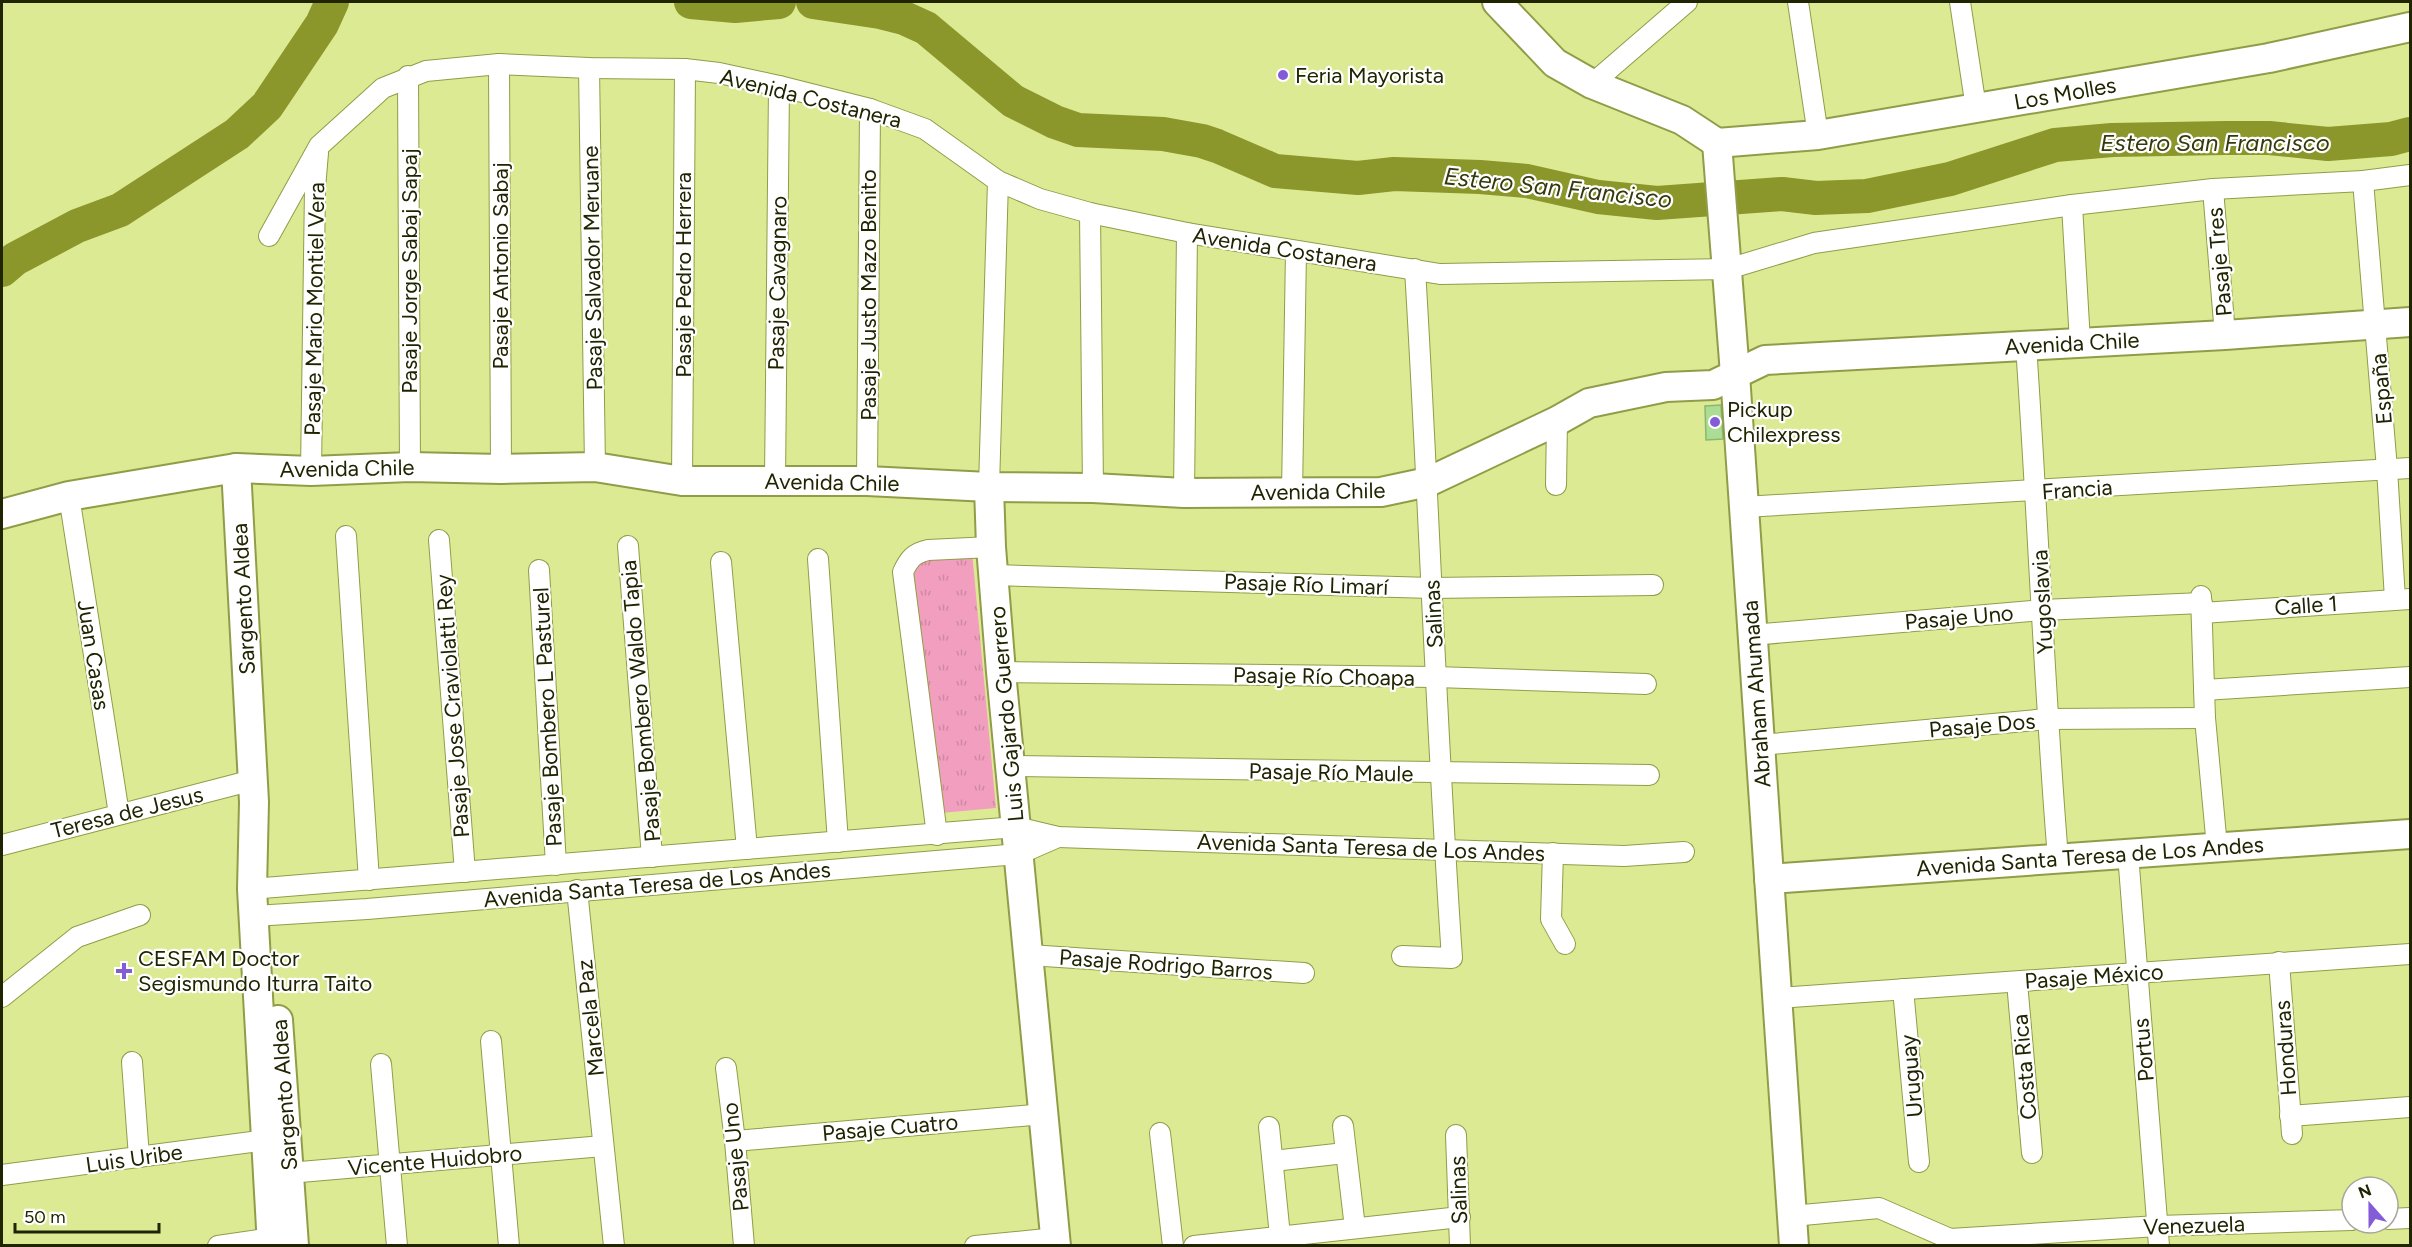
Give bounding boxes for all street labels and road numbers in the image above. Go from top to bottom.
street label: Avenida Costanera [717,63,904,134]
street label: Los Molles [2012,71,2118,116]
street label: Pasaje Salvador Meruane [577,145,608,391]
street label: Pasaje Jorge Sabaj Sapaj [396,148,423,394]
street label: Pasaje Antonio Sabaj [487,162,514,370]
street label: Pasaje Justo Mazo Benito [855,169,882,421]
street label: Pasaje Pedro Herrera [670,172,697,378]
street label: Pasaje Mario Montiel Vera [299,182,330,436]
street label: Pasaje Cavagnaro [762,196,793,370]
street label: Pasaje Tres [2201,206,2238,318]
street label: Avenida Costanera [1191,222,1379,277]
street label: Avenida Chile [2004,326,2140,361]
street label: España [2365,352,2398,425]
street label: Avenida Chile [279,454,415,483]
street label: Avenida Chile [764,468,900,497]
street label: Francia [2041,474,2113,505]
street label: Avenida Chile [1250,477,1386,506]
street label: Sargento Aldea [226,523,261,675]
street label: Yugoslavia [2026,549,2059,655]
street label: Pasaje Bombero Waldo Tapia [615,559,666,843]
street label: Pasaje Río Limarí [1223,568,1390,601]
street label: Pasaje Jose Craviolatti Rey [430,573,475,839]
street label: Salinas [1418,579,1449,649]
street label: Pasaje Bombero L Pasturel [527,587,568,847]
street label: Calle 1 [2274,590,2339,621]
street label: Juan Casas [71,598,116,712]
street label: Abraham Ahumada [1736,599,1777,788]
street label: Pasaje Uno [1903,599,2015,636]
street label: Luis Gajardo Guerrero [984,605,1029,823]
street label: Pasaje Río Choapa [1233,661,1415,692]
street label: Pasaje Dos [1928,707,2036,744]
street label: Pasaje Río Maule [1248,758,1414,787]
street label: Teresa de Jesus [48,781,206,844]
street label: Avenida Santa Teresa de Los Andes [1196,828,1546,867]
street label: Avenida Santa Teresa de Los Andes [1915,831,2265,882]
street label: Avenida Santa Teresa de Los Andes [482,856,832,913]
street label: Pasaje Rodrigo Barros [1058,944,1274,985]
street label: Marcela Paz [571,958,610,1078]
street label: Pasaje México [2024,958,2164,995]
street label: Honduras [2269,999,2302,1097]
street label: Costa Rica [2006,1013,2043,1121]
street label: Portus [2127,1017,2160,1083]
street label: Sargento Aldea [266,1018,303,1172]
street label: Uruguay [1894,1033,1929,1119]
street label: Pasaje Uno [716,1101,755,1213]
street label: Pasaje Cuatro [821,1108,959,1147]
street label: Luis Uribe [84,1138,184,1179]
street label: Vicente Huidobro [347,1139,523,1182]
street label: Salinas [1444,1155,1473,1225]
street label: Venezuela [2143,1210,2245,1241]

